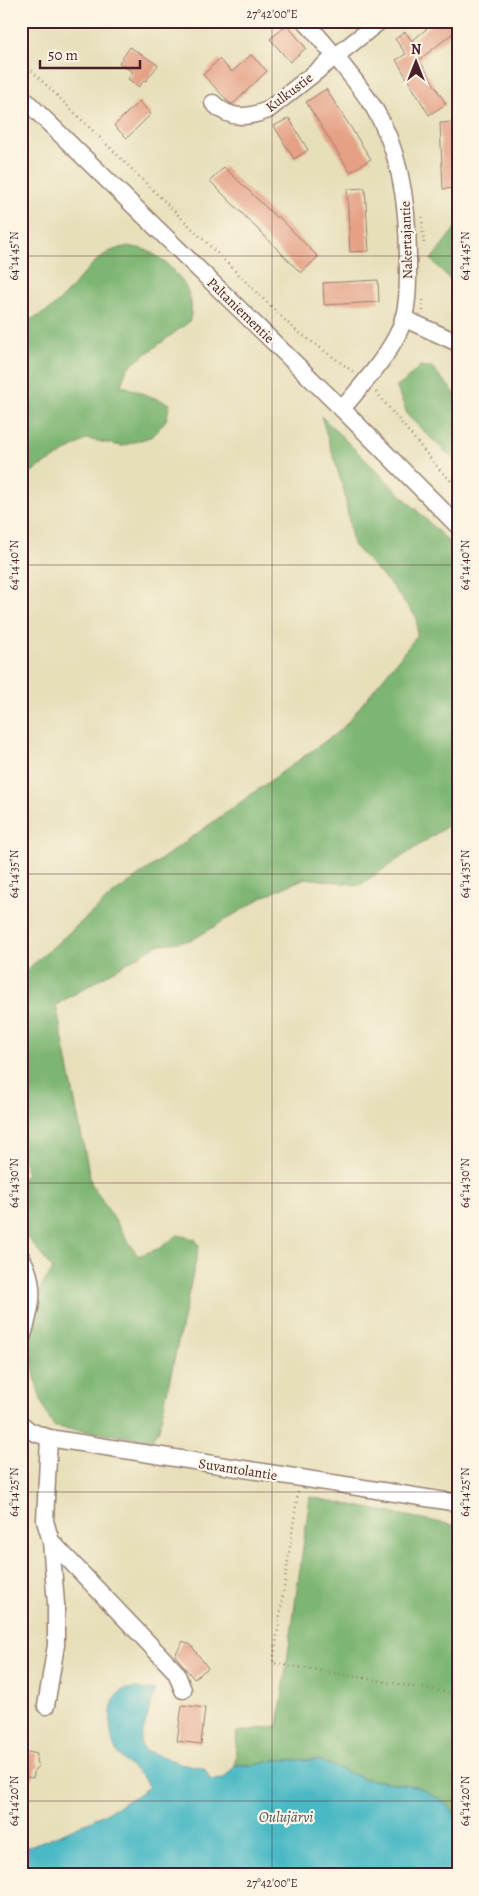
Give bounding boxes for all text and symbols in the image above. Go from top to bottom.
text: 27°42'00"E [246,6,298,22]
scale bar [40,38,140,70]
north arrow [392,38,442,88]
text: N [411,40,421,59]
text: 50 m [48,45,78,65]
street label: Kulkustie [262,68,317,116]
street label: Nakertajantie [396,201,417,279]
text: 64°14'45"N [6,231,22,281]
text: 64°14'45"N [457,231,473,281]
street label: Paltaniementie [203,273,278,347]
text: 64°14'40"N [6,539,22,590]
text: 64°14'40"N [457,539,473,590]
text: 64°14'35"N [6,849,22,898]
text: 64°14'35"N [457,849,473,898]
text: 64°14'30"N [6,1158,22,1208]
text: 64°14'30"N [457,1158,473,1208]
street label: Suvantolantie [197,1454,279,1485]
text: 64°14'25"N [6,1467,22,1517]
text: 64°14'25"N [457,1467,473,1517]
text: 64°14'20"N [6,1775,22,1826]
text: 64°14'20"N [457,1775,473,1826]
water label: Oulujärvi [259,1807,313,1827]
text: 27°42'00"E [246,1875,298,1891]

